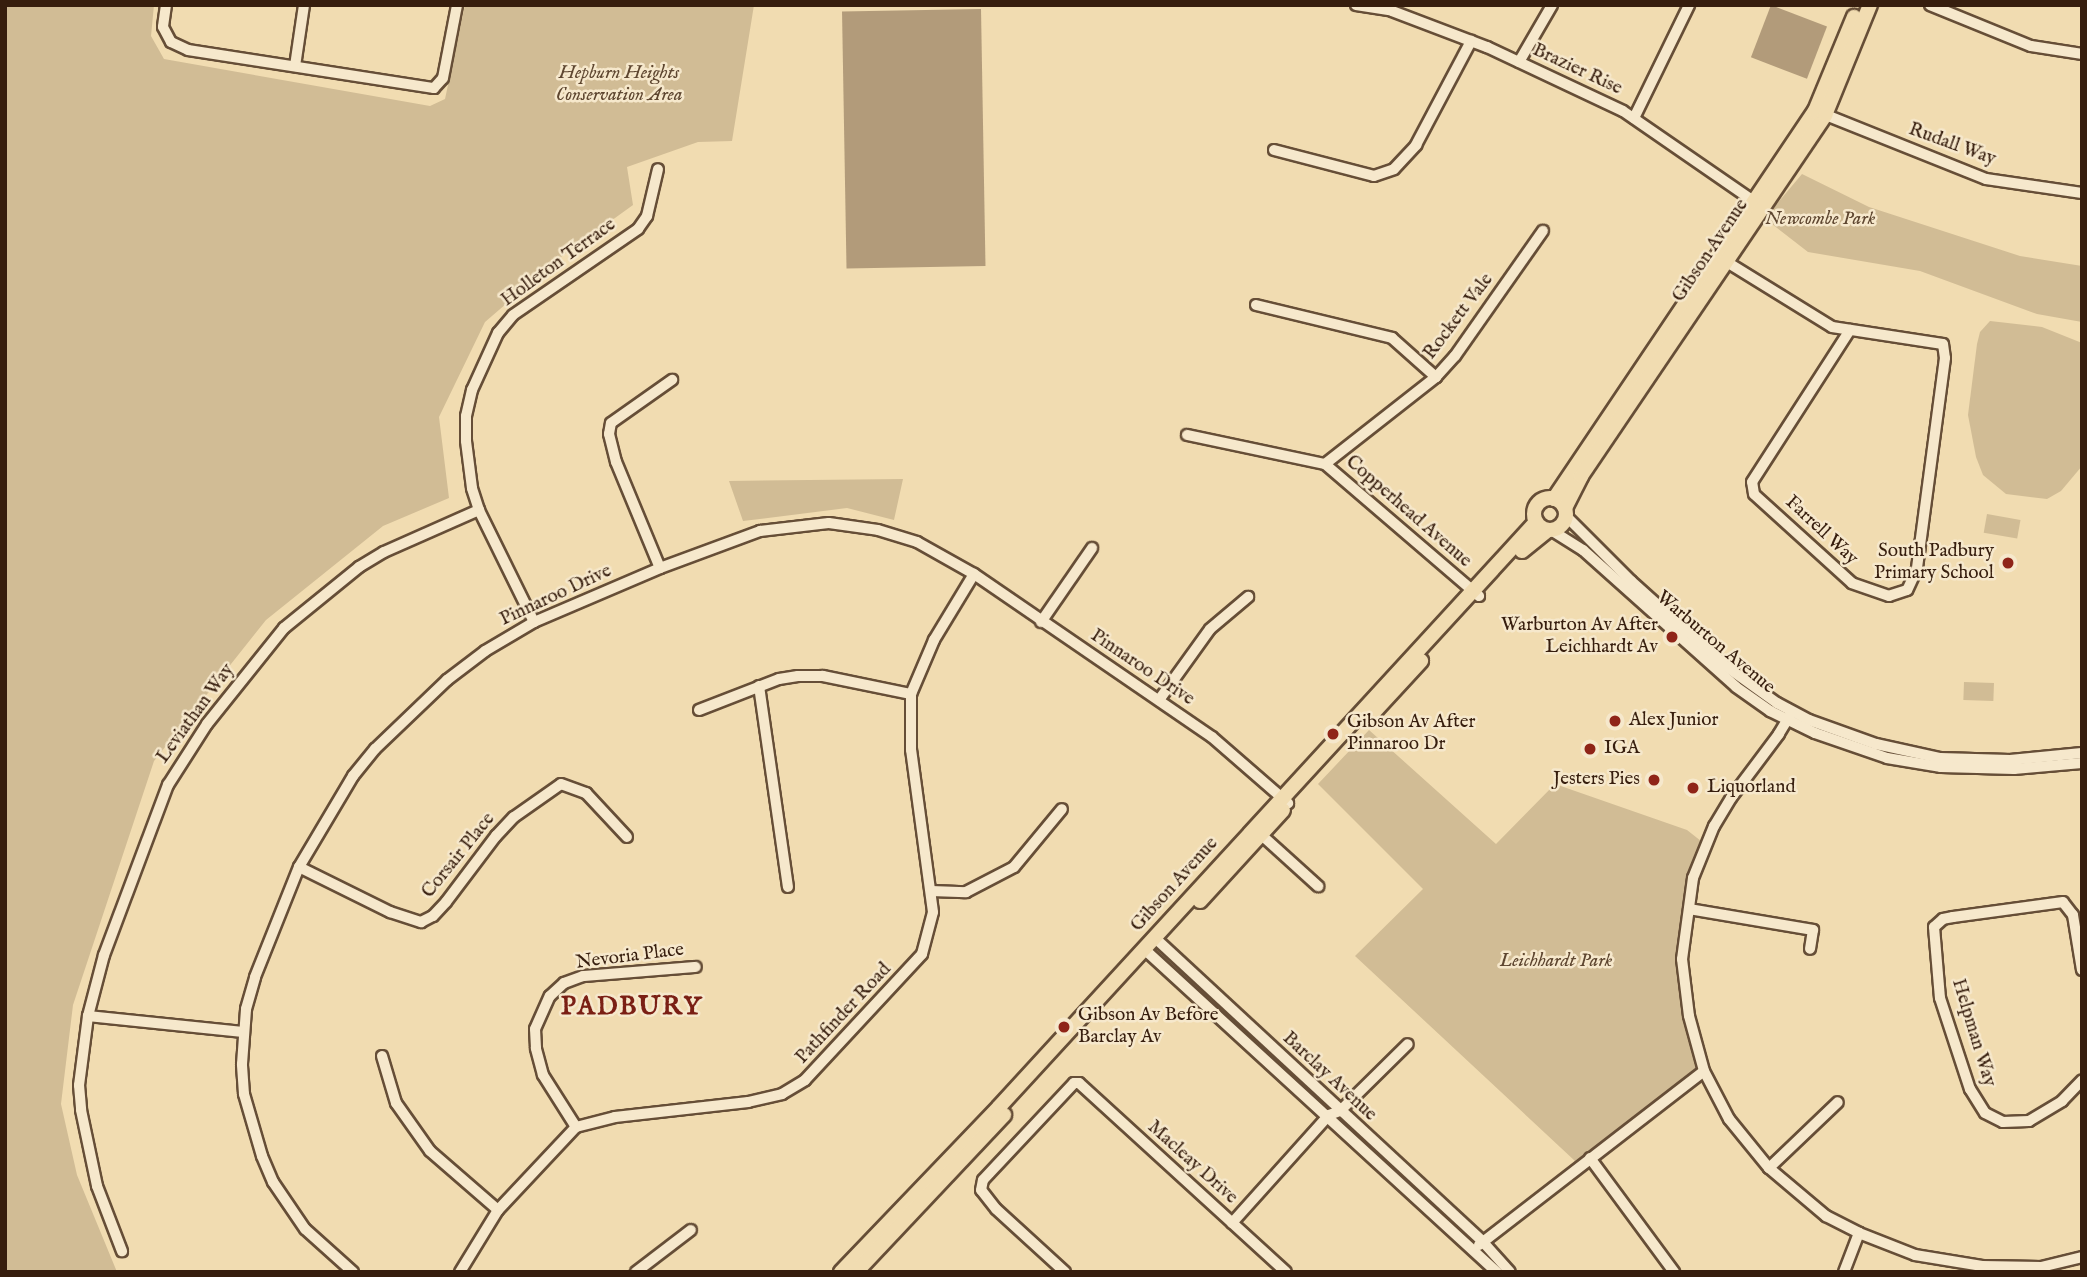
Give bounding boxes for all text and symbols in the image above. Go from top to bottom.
street label: Brazier Rise [1529,39,1625,101]
park label: Hepburn Heights Conservation Area [556,63,682,107]
street label: Rudall Way [1905,119,1999,171]
street label: Gibson Avenue [1668,195,1754,307]
park label: Newcombe Park [1765,209,1875,231]
street label: Holleton Terrace [497,214,621,312]
street label: Rockett Vale [1419,269,1499,365]
street label: Copperhead Avenue [1340,451,1476,573]
street label: Farrell Way [1780,491,1862,571]
place label: South Padbury Primary School [1874,541,1994,585]
marker: South Padbury Primary School [2000,555,2016,571]
street label: Pinnaroo Drive [497,560,615,632]
street label: Warburton Avenue [1651,587,1779,699]
place label: Warburton Av After Leichhardt Av [1501,615,1658,659]
street label: Pinnaroo Drive [1086,625,1198,711]
marker: Warburton Av After Leichhardt Av [1664,629,1680,645]
street label: Leviathan Way [152,660,240,768]
place label: Alex Junior [1629,710,1718,732]
place label: Gibson Av After Pinnaroo Dr [1347,712,1475,756]
marker: Alex Junior [1607,713,1623,729]
marker: Gibson Av After Pinnaroo Dr [1325,726,1341,742]
place label: IGA [1604,738,1640,760]
marker: IGA [1582,741,1598,757]
place label: Jesters Pies [1553,769,1640,791]
marker: Jesters Pies [1646,772,1662,788]
place label: Liquorland [1707,777,1796,799]
marker: Liquorland [1685,780,1701,796]
street label: Corsair Place [418,809,500,903]
street label: Gibson Avenue [1127,833,1223,937]
street label: Nevoria Place [575,939,685,975]
park label: Leichhardt Park [1500,951,1612,973]
street label: Pathfinder Road [791,959,897,1069]
street label: Helpman Way [1946,976,2000,1090]
district label: PADBURY [562,991,702,1023]
place label: Gibson Av Before Barclay Av [1078,1005,1218,1049]
marker: Gibson Av Before Barclay Av [1056,1019,1072,1035]
street label: Barclay Avenue [1277,1028,1381,1126]
street label: Macleay Drive [1142,1116,1242,1210]

